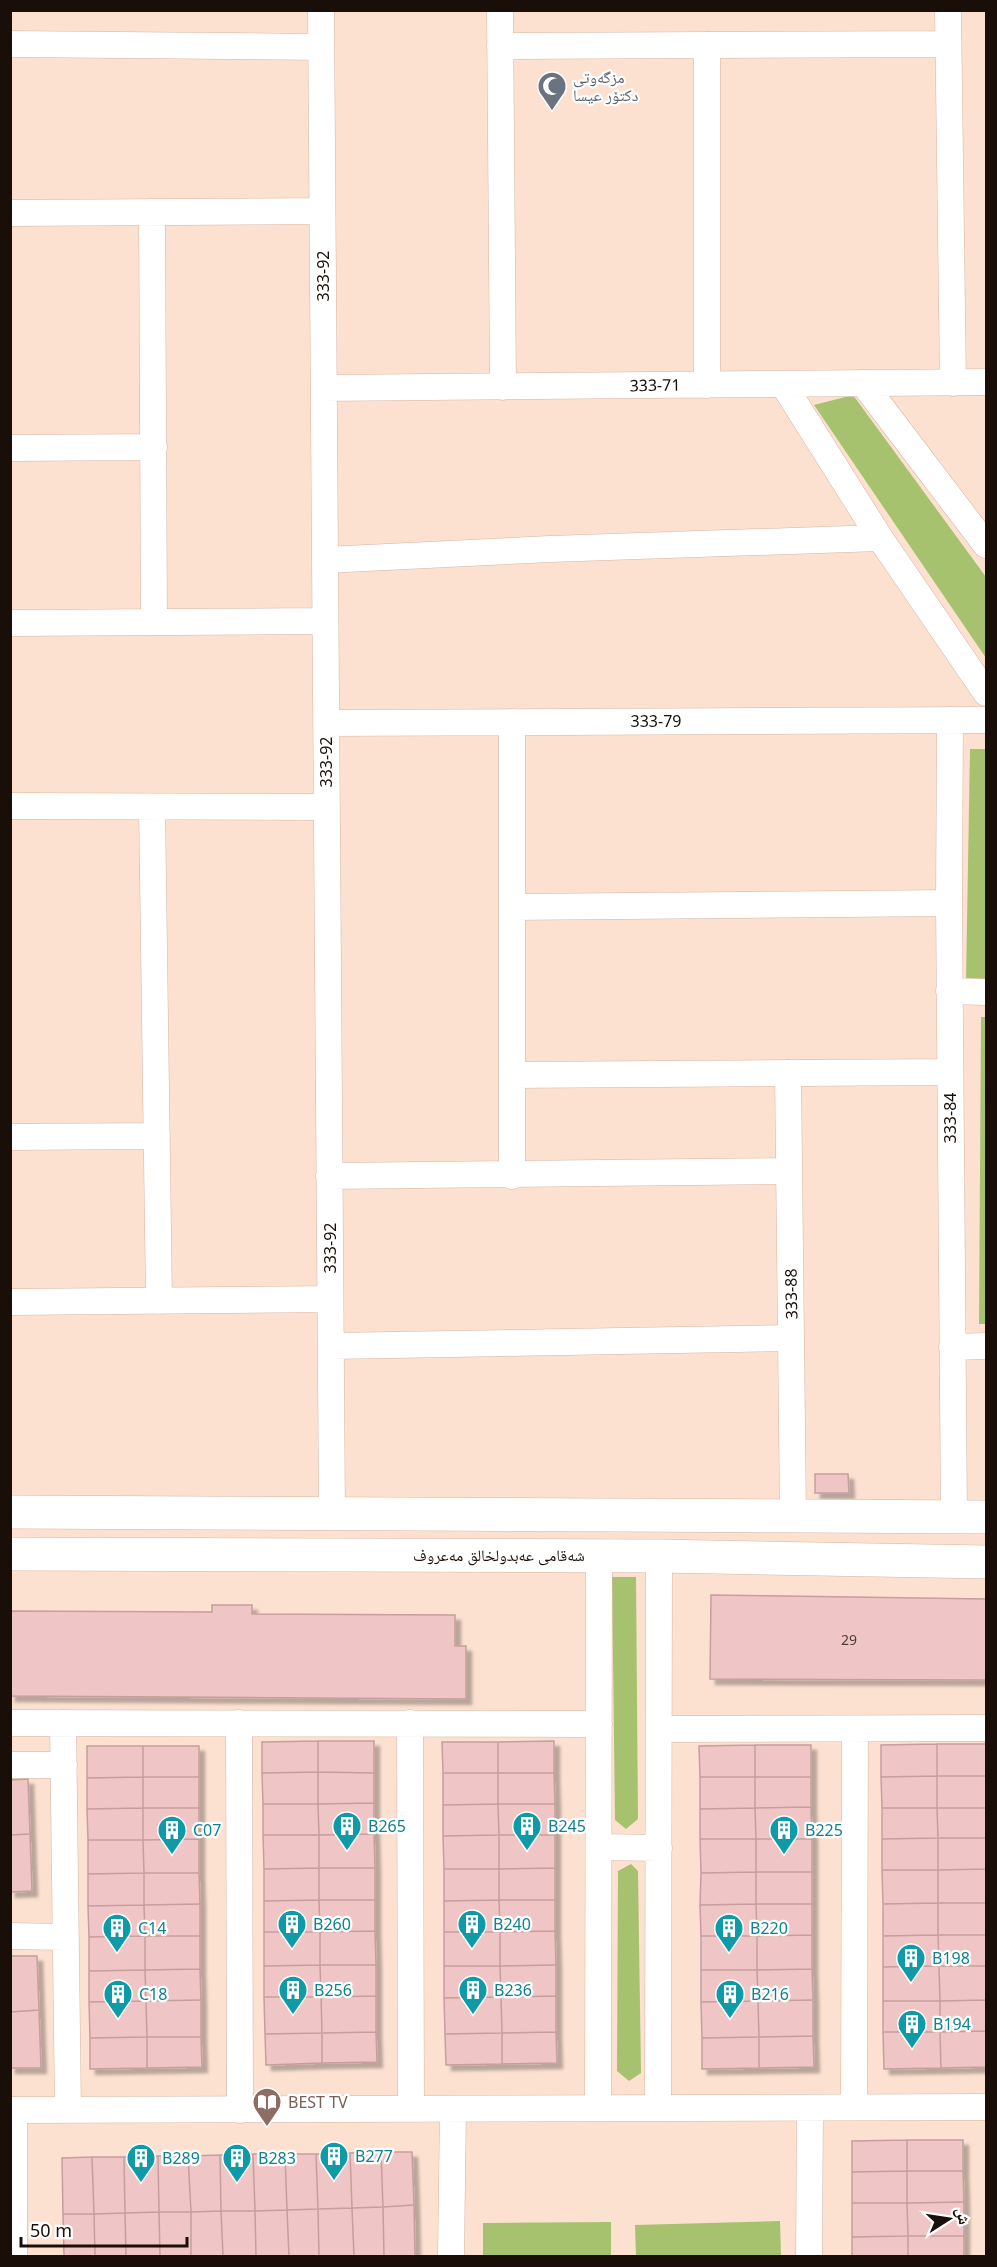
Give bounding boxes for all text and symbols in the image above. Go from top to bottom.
place label: مزگەوتی دکتۆر عیسا [573,66,638,106]
mosque icon: مزگەوتی دکتۆر عیسا [536,70,568,112]
street label: 333-92 [312,251,334,301]
street label: 333-71 [629,374,681,396]
street label: 333-79 [631,710,681,732]
street label: 333-92 [315,737,337,787]
street label: 333-84 [939,1093,961,1143]
street label: 333-92 [319,1223,341,1273]
street label: 333-88 [780,1268,802,1320]
street label: شەقامی عەبدولخالق مەعروف [413,1544,585,1566]
house number: 29 [841,1630,857,1649]
building icon: B265 [331,1810,363,1852]
building icon: B245 [511,1810,543,1852]
building icon: C07 [156,1814,188,1856]
building icon: B225 [768,1814,800,1856]
place label: B265 [368,1815,406,1837]
place label: B245 [548,1815,586,1837]
place label: C07 [193,1819,221,1841]
place label: B225 [805,1819,843,1841]
building icon: B260 [276,1908,308,1950]
building icon: B240 [456,1908,488,1950]
building icon: C14 [101,1912,133,1954]
building icon: B220 [713,1912,745,1954]
place label: B260 [313,1913,351,1935]
place label: B240 [493,1913,531,1935]
place label: C14 [138,1917,166,1939]
place label: B220 [750,1917,788,1939]
building icon: B198 [895,1942,927,1984]
place label: B198 [932,1947,970,1969]
building icon: B256 [277,1974,309,2016]
building icon: B236 [457,1974,489,2016]
building icon: C18 [102,1978,134,2020]
building icon: B216 [714,1978,746,2020]
place label: B256 [314,1979,352,2001]
place label: B236 [494,1979,532,2001]
place label: C18 [139,1983,167,2005]
place label: B216 [751,1983,789,2005]
building icon: B194 [896,2008,928,2050]
place label: B194 [933,2013,971,2035]
library icon: BEST TV [251,2086,283,2128]
place label: BEST TV [288,2091,348,2113]
building icon: B277 [318,2140,350,2182]
building icon: B289 [125,2142,157,2184]
building icon: B283 [221,2142,253,2184]
place label: B277 [355,2145,393,2167]
place label: B289 [162,2147,200,2169]
place label: B283 [258,2147,296,2169]
north arrow [919,2189,979,2249]
text: ش [951,2205,976,2226]
scale bar [21,2210,188,2248]
text: 50 m [30,2218,72,2242]

